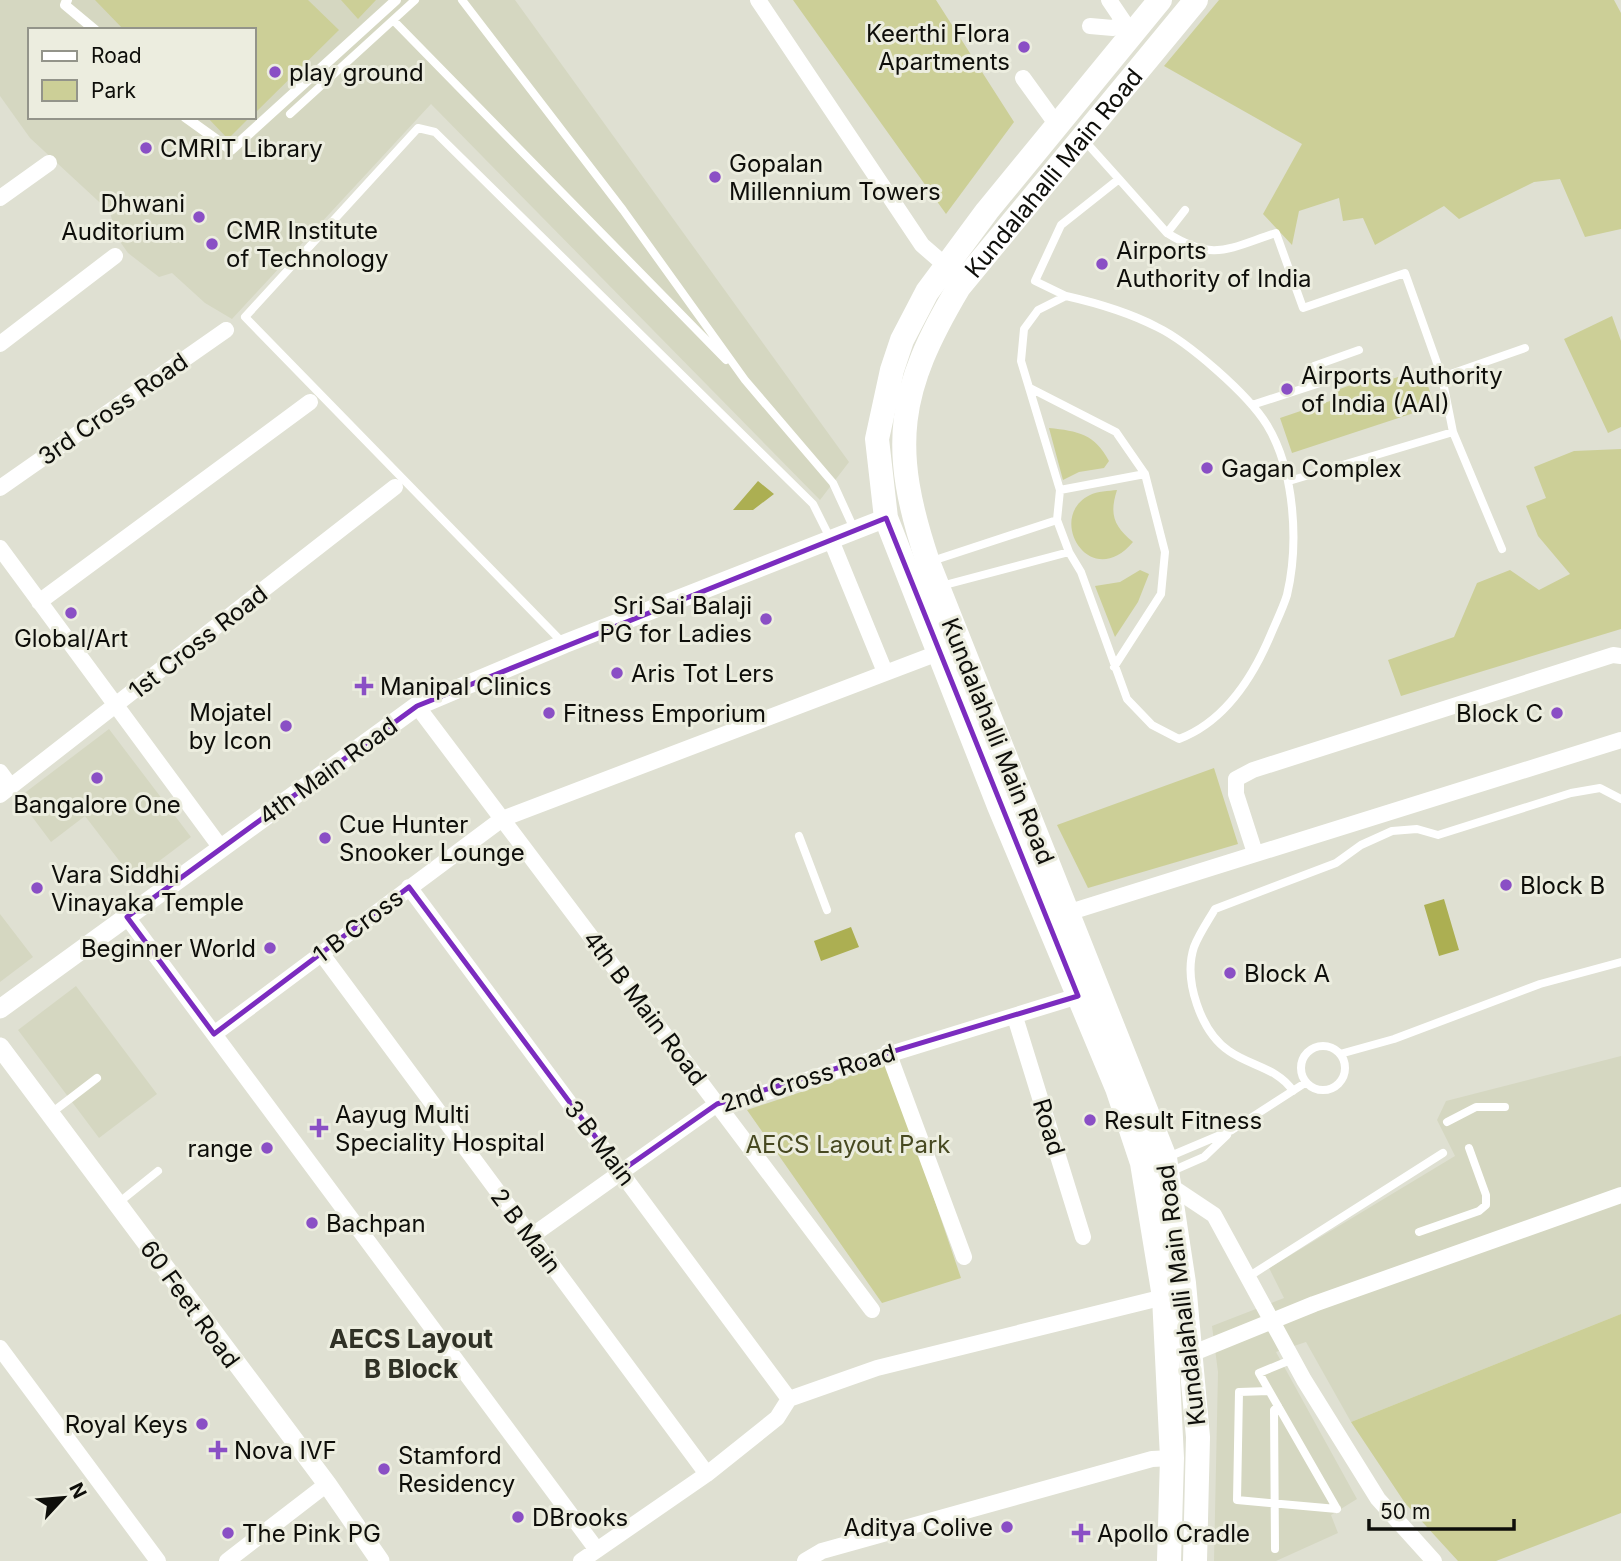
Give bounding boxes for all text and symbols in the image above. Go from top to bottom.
place label: Keerthi Flora Apartments [866,19,1010,76]
legend [28,28,256,119]
marker: Keerthi Flora Apartments [1016,39,1032,55]
text: Road [91,43,142,68]
place label: play ground [289,58,424,87]
street label: Kundalahalli Main Road [958,62,1148,283]
marker: play ground [267,64,283,80]
text: Park [91,78,136,103]
place label: CMRIT Library [160,134,323,163]
marker: CMRIT Library [138,140,154,156]
place label: Gopalan Millennium Towers [729,149,941,206]
marker: Gopalan Millennium Towers [707,169,723,185]
place label: Dhwani Auditorium [61,189,185,246]
marker: Dhwani Auditorium [191,209,207,225]
place label: CMR Institute of Technology [226,216,389,273]
marker: CMR Institute of Technology [204,236,220,252]
place label: Airports Authority of India [1116,236,1312,293]
marker: Airports Authority of India [1094,256,1110,272]
street label: 3rd Cross Road [33,347,193,471]
place label: Airports Authority of India (AAI) [1301,361,1503,418]
marker: Airports Authority of India (AAI) [1279,381,1295,397]
place label: Gagan Complex [1221,454,1402,483]
marker: Gagan Complex [1199,460,1215,476]
street label: 1st Cross Road [123,579,273,705]
place label: Sri Sai Balaji PG for Ladies [599,591,752,648]
marker: Global/Art [63,605,79,621]
marker: Sri Sai Balaji PG for Ladies [758,611,774,627]
street label: Kundalahalli Main Road [935,614,1061,868]
place label: Global/Art [14,624,128,653]
place label: Aris Tot Lers [631,659,774,688]
marker: Aris Tot Lers [609,665,625,681]
place label: Manipal Clinics [380,672,552,701]
marker: Manipal Clinics [354,676,374,696]
place label: Mojatel by Icon [189,698,272,755]
place label: Fitness Emporium [563,699,766,728]
place label: Block C [1456,699,1543,728]
marker: Fitness Emporium [541,705,557,721]
marker: Block C [1549,705,1565,721]
street label: 4th Main Road [253,711,403,831]
marker: Mojatel by Icon [278,718,294,734]
marker: Bangalore One [89,770,105,786]
place label: Bangalore One [13,790,181,819]
place label: Cue Hunter Snooker Lounge [339,810,525,867]
marker: Cue Hunter Snooker Lounge [317,830,333,846]
place label: Vara Siddhi Vinayaka Temple [51,860,244,917]
place label: Block B [1520,871,1605,900]
marker: Block B [1498,877,1514,893]
marker: Vara Siddhi Vinayaka Temple [29,880,45,896]
street label: 1 B Cross [307,883,409,969]
street label: 4th B Main Road [577,925,713,1091]
place label: Beginner World [81,934,256,963]
marker: Beginner World [262,940,278,956]
place label: Block A [1244,959,1330,988]
marker: Block A [1222,965,1238,981]
street label: 2nd Cross Road [717,1038,899,1118]
street label: 3 B Main [559,1095,641,1191]
street label: Road [1027,1095,1071,1159]
place label: Aayug Multi Speciality Hospital [335,1100,545,1157]
place label: Result Fitness [1104,1106,1262,1135]
marker: Result Fitness [1082,1112,1098,1128]
marker: Aayug Multi Speciality Hospital [309,1118,329,1138]
park label: AECS Layout Park [746,1130,950,1159]
place label: range [188,1134,253,1163]
marker: range [259,1140,275,1156]
street label: Kundalahalli Main Road [1151,1163,1211,1427]
street label: 2 B Main [485,1183,567,1279]
place label: Bachpan [326,1209,426,1238]
marker: Bachpan [304,1215,320,1231]
street label: 60 Feet Road [134,1235,246,1373]
district label: AECS Layout B Block [329,1323,493,1384]
place label: Royal Keys [65,1410,188,1439]
marker: Royal Keys [194,1416,210,1432]
place label: Nova IVF [234,1436,337,1465]
marker: Nova IVF [208,1440,228,1460]
place label: Stamford Residency [398,1441,515,1498]
marker: Stamford Residency [376,1461,392,1477]
north arrow [28,1463,98,1533]
text: N [64,1479,91,1502]
scale bar [1369,1488,1514,1532]
text: 50 m [1380,1499,1430,1524]
place label: DBrooks [532,1503,628,1532]
marker: DBrooks [510,1509,526,1525]
place label: Aditya Colive [843,1513,993,1542]
place label: The Pink PG [242,1519,381,1548]
marker: Aditya Colive [999,1519,1015,1535]
place label: Apollo Cradle [1097,1519,1250,1548]
marker: Apollo Cradle [1071,1523,1091,1543]
marker: The Pink PG [220,1525,236,1541]

